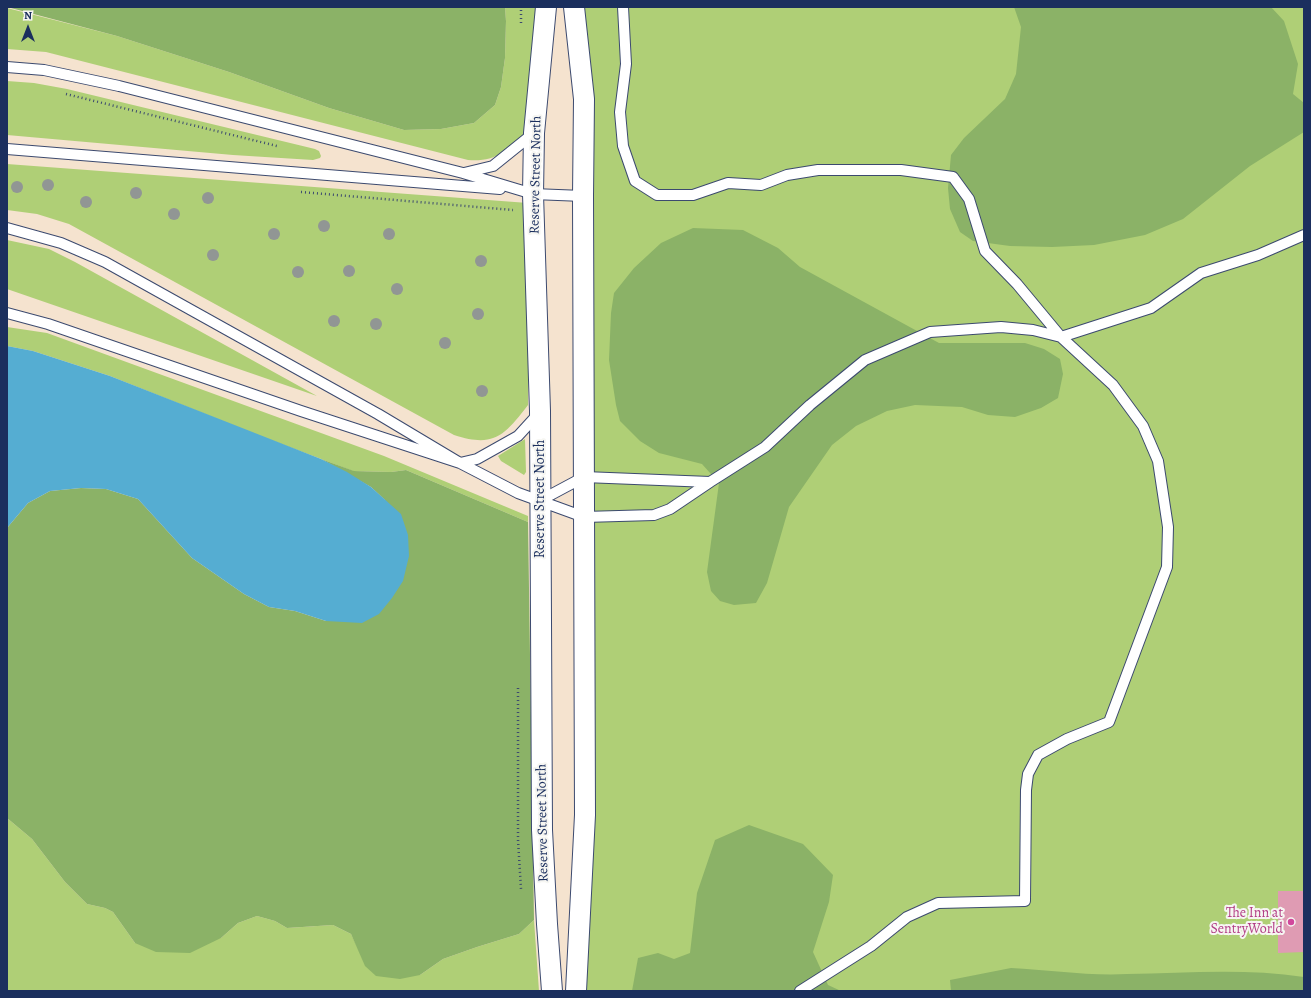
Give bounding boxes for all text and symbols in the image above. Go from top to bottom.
north arrow [8,8,48,48]
text: N [24,8,32,23]
street label: Reserve Street North [527,116,545,234]
street label: Reserve Street North [533,440,549,558]
street label: Reserve Street North [534,764,552,882]
place label: The Inn at SentryWorld [1211,906,1283,938]
marker: The Inn at SentryWorld [1286,917,1296,927]

